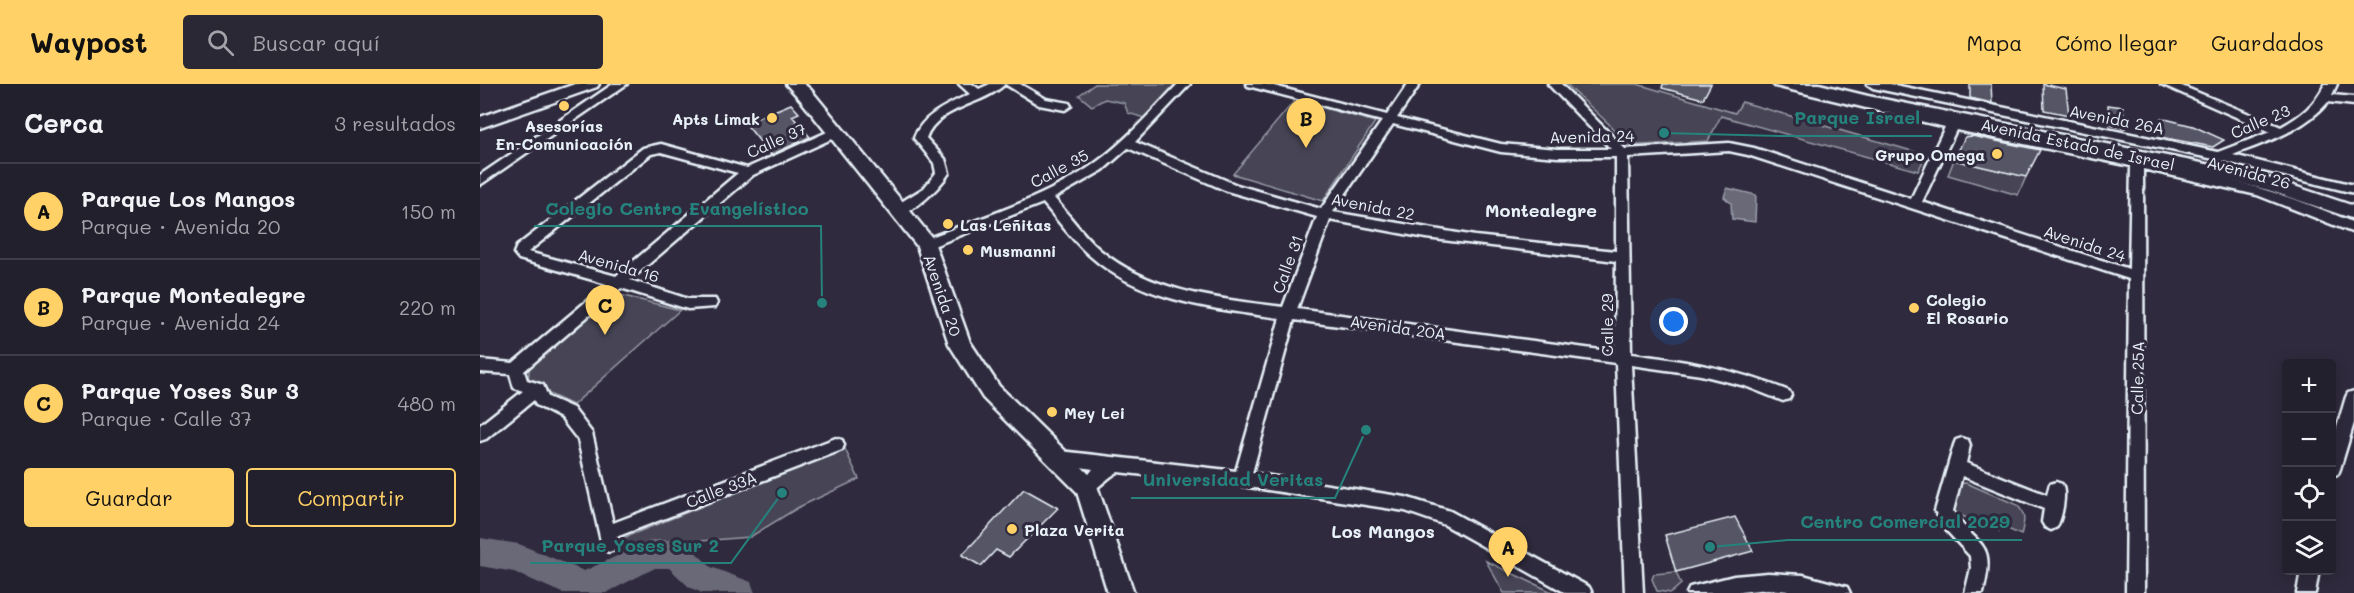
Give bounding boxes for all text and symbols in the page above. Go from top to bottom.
search box [183,15,603,69]
text: Waypost [30,24,147,60]
icon: search [204,26,237,59]
text: Buscar aquí [252,28,380,57]
text: Mapa [1966,29,2022,56]
text: Cómo llegar [2055,29,2178,56]
text: Guardados [2211,29,2324,56]
pin: B [1286,98,1326,148]
marker: Asesorías En-Comunicación [557,99,571,113]
street label: Avenida 26A [2068,99,2166,139]
street label: Calle 23 [2227,99,2293,143]
callout: Parque Israel [1781,100,1932,136]
text: Parque Israel [1794,105,1920,129]
text: Cerca [24,106,104,140]
place label: Apts Limak [672,108,760,129]
text: 3 resultados [334,110,456,136]
marker: Apts Limak [765,111,779,125]
street label: Avenida Estado de Israel [1979,113,2177,175]
place label: Asesorías En-Comunicación [495,115,633,154]
street label: Calle 37 [743,118,809,162]
street label: Avenida 24 [1549,125,1635,147]
street label: Calle 35 [1026,144,1092,192]
place label: Grupo Omega [1875,144,1985,165]
marker: Grupo Omega [1990,147,2004,161]
street label: Avenida 26 [2205,151,2293,193]
text: Parque Los Mangos [81,184,295,213]
street label: Avenida 22 [1329,188,1417,224]
callout: Colegio Centro Evangelístico [534,190,821,226]
text: Colegio Centro Evangelístico [545,196,809,220]
text: A [37,198,50,224]
text: 150 m [401,198,456,224]
district label: Montealegre [1485,198,1597,222]
text: Parque · Avenida 20 [81,213,280,239]
place label: Las Leñitas [960,214,1051,235]
marker: Las Leñitas [941,217,955,231]
street label: Avenida 24 [2041,220,2129,266]
street label: Calle 31 [1267,232,1307,296]
place label: Musmanni [980,240,1056,261]
street label: Avenida 16 [576,243,662,287]
marker: Musmanni [961,243,975,257]
street label: Avenida 20 [919,251,967,339]
text: Parque Montealegre [81,280,306,309]
pin: C [586,286,624,335]
place label: Colegio El Rosario [1926,289,2009,328]
text: B [37,294,50,320]
text: 220 m [399,294,456,320]
street label: Calle 29 [1596,294,1617,356]
marker: Colegio El Rosario [1907,301,1921,315]
your location [1659,307,1688,336]
text: Parque · Avenida 24 [81,309,280,335]
street label: Avenida 20A [1349,310,1447,344]
street label: Calle 25A [2126,341,2148,415]
map controls [2282,359,2336,575]
button: + [2282,359,2336,413]
text: Parque Yoses Sur 3 [81,376,299,405]
text: C [36,390,51,416]
text: 480 m [397,390,456,416]
place label: Mey Lei [1064,402,1125,423]
text: Parque · Calle 37 [81,405,252,431]
marker: Mey Lei [1045,405,1059,419]
button: − [2282,413,2336,467]
callout: Universidad Veritas [1131,462,1335,498]
street label: Calle 33A [683,466,759,512]
text: Universidad Veritas [1143,467,1323,491]
button: locate [2282,467,2336,521]
button: Guardar [24,468,234,527]
button: Compartir [246,468,456,527]
callout: Centro Comercial 2029 [1788,504,2022,540]
text: Centro Comercial 2029 [1800,509,2010,533]
place label: Plaza Verita [1024,519,1125,540]
district label: Los Mangos [1331,519,1435,543]
button: layers [2282,521,2336,575]
marker: Plaza Verita [1005,522,1019,536]
callout: Parque Yoses Sur 2 [530,527,731,563]
pin: A [1488,528,1528,577]
text: Parque Yoses Sur 2 [541,533,719,557]

